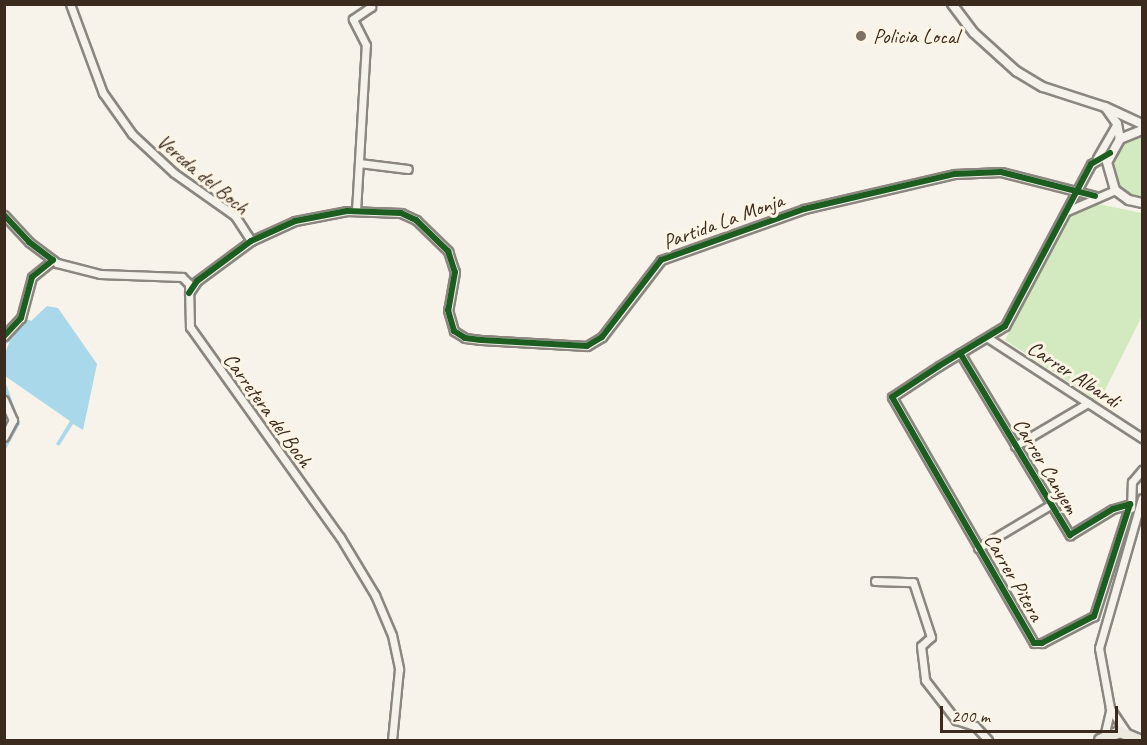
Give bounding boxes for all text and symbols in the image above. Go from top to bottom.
place label: Policia Local [873,23,958,49]
marker: Policia Local [854,29,868,43]
street label: Vereda del Boch [152,128,254,220]
street label: Partida La Monja [659,188,787,254]
street label: Carrer Albardi [1023,335,1125,413]
street label: Carretera del Boch [218,348,318,472]
street label: Carrer Canyem [1007,413,1085,519]
street label: Carrer Pitera [979,528,1049,626]
scale bar [943,694,1122,732]
text: 200 m [951,705,990,727]

